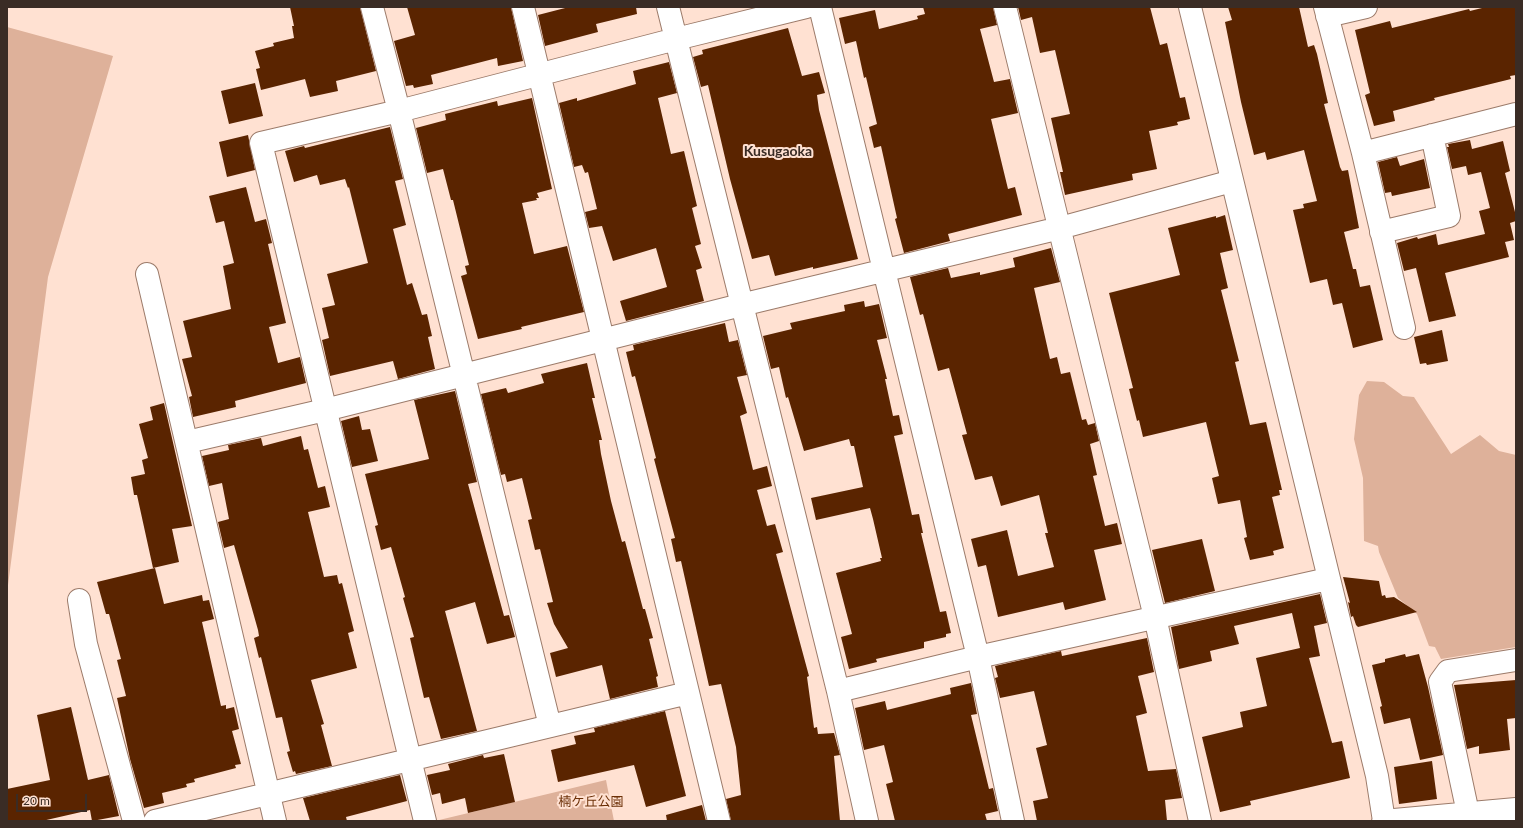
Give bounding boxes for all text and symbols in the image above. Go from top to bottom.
district label: Kusugaoka [744,143,812,159]
scale bar [18,786,89,812]
text: 20 m [23,793,50,808]
park label: 楠ケ丘公園 [559,794,623,810]

